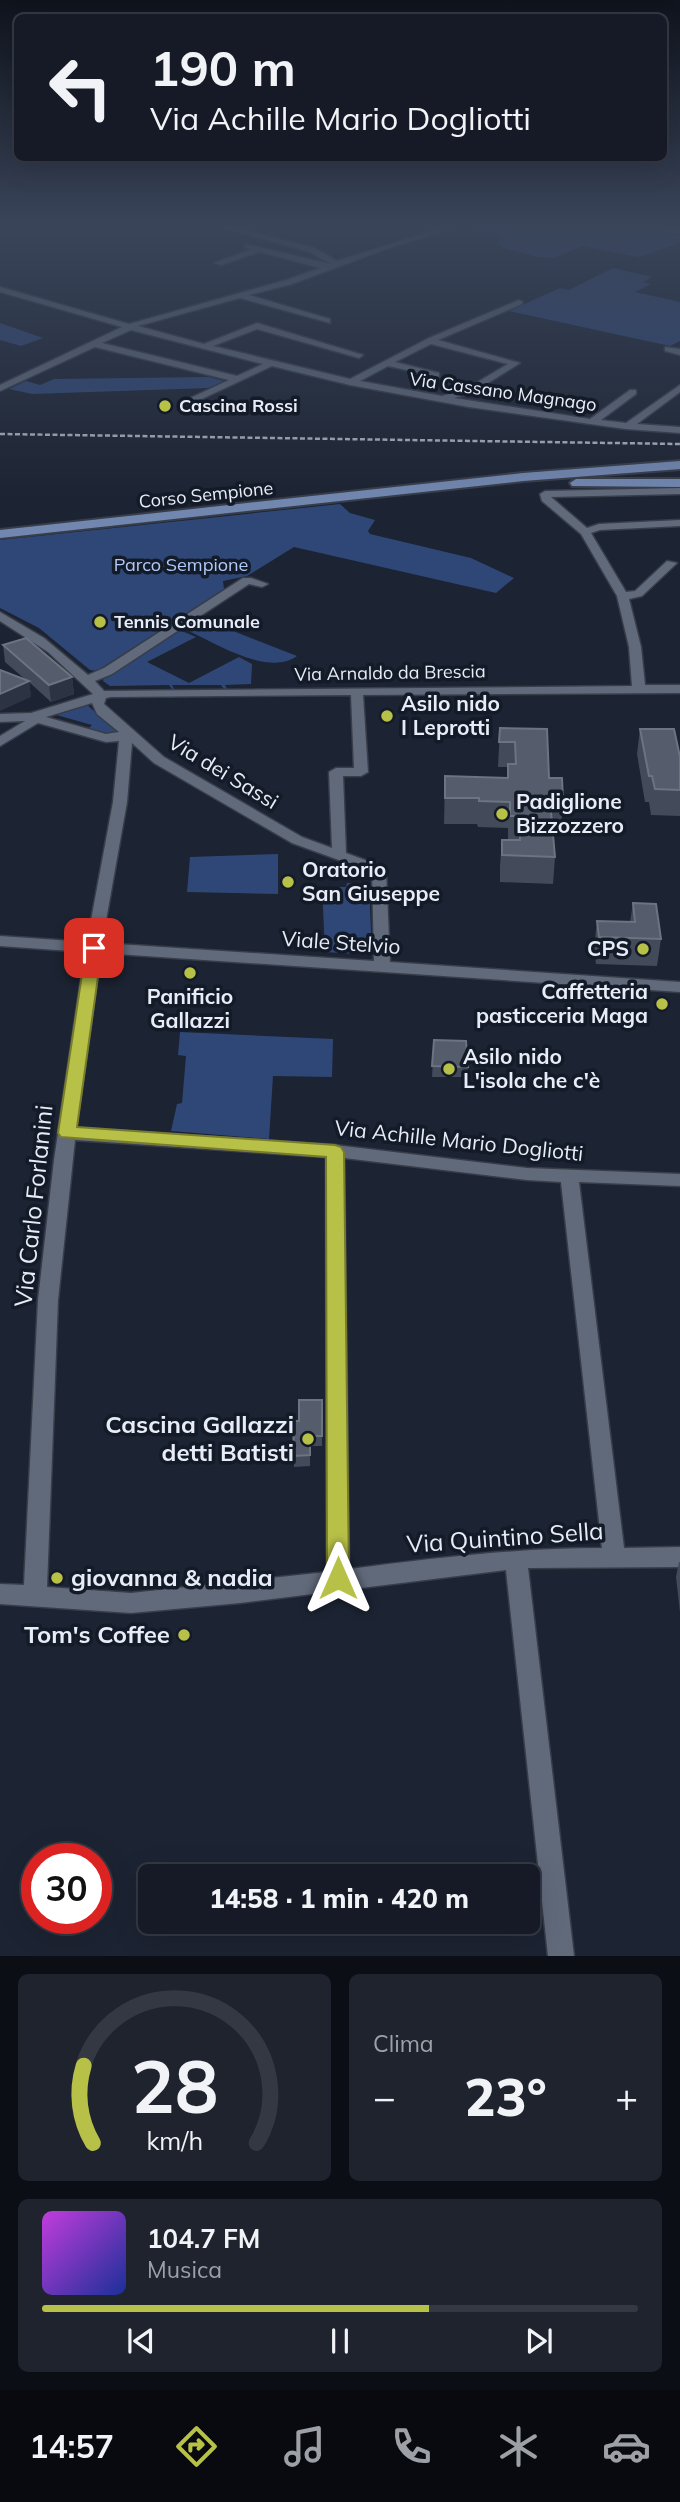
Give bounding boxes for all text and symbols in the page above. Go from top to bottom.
text: 190 m [150,37,296,98]
icon: left [35,42,126,133]
text: Via Achille Mario Dogliotti [150,98,531,138]
street label: Via Cassano Magnago [408,367,598,416]
place label: Cascina Rossi [179,394,298,417]
marker: Cascina Rossi [157,398,173,414]
street label: Corso Sempione [138,476,274,513]
park label: Parco Sempione [114,553,248,576]
place label: Tennis Comunale [114,610,260,633]
marker: Tennis Comunale [92,614,108,630]
street label: Via Arnaldo da Brescia [294,659,486,686]
place label: Asilo nido I Leprotti [401,690,500,740]
marker: Asilo nido I Leprotti [379,708,395,724]
street label: Via dei Sassi [164,728,283,814]
place label: Padiglione Bizzozzero [516,788,624,838]
marker: Padiglione Bizzozzero [494,806,510,822]
place label: Oratorio San Giuseppe [302,856,440,906]
marker: Oratorio San Giuseppe [280,874,296,890]
pin [64,918,124,978]
street label: Viale Stelvio [281,925,401,959]
icon: arrive [75,929,113,967]
place label: CPS [587,935,629,961]
marker: CPS [635,941,651,957]
marker: Panificio Gallazzi [182,965,198,981]
place label: Caffetteria pasticceria Maga [476,978,648,1028]
place label: Panificio Gallazzi [147,983,233,1033]
marker: Caffetteria pasticceria Maga [654,996,670,1012]
place label: Asilo nido L'isola che c'è [463,1043,600,1093]
marker: Asilo nido L'isola che c'è [441,1061,457,1077]
street label: Via Carlo Forlanini [7,1103,59,1308]
street label: Via Achille Mario Dogliotti [333,1114,585,1166]
place label: Cascina Gallazzi detti Batisti [105,1409,294,1467]
marker: Cascina Gallazzi detti Batisti [300,1431,316,1447]
street label: Via Quintino Sella [405,1515,604,1559]
position arrow [301,1541,375,1615]
place label: giovanna & nadia [71,1562,273,1592]
marker: giovanna & nadia [49,1570,65,1586]
place label: Tom's Coffee [24,1619,170,1649]
marker: Tom's Coffee [176,1627,192,1643]
speed limit sign: 30 [21,1843,112,1934]
text: 14:58 · 1 min · 420 m [209,1882,469,1915]
text: Clima [373,2029,434,2058]
text: 28 [131,2041,218,2132]
text: 23° [464,2064,547,2129]
text: − [373,2073,396,2121]
text: + [615,2073,638,2121]
text: km/h [146,2125,203,2156]
text: 104.7 FM [147,2222,260,2255]
text: Musica [147,2255,222,2284]
icon: previous [122,2322,160,2360]
icon: pause [321,2322,359,2360]
icon: next [520,2322,558,2360]
icon: directions [172,2422,221,2471]
icon: music [280,2422,329,2471]
icon: phone [387,2422,436,2471]
icon: climate [494,2422,543,2471]
icon: car [602,2422,651,2471]
text: 14:57 [29,2426,114,2466]

